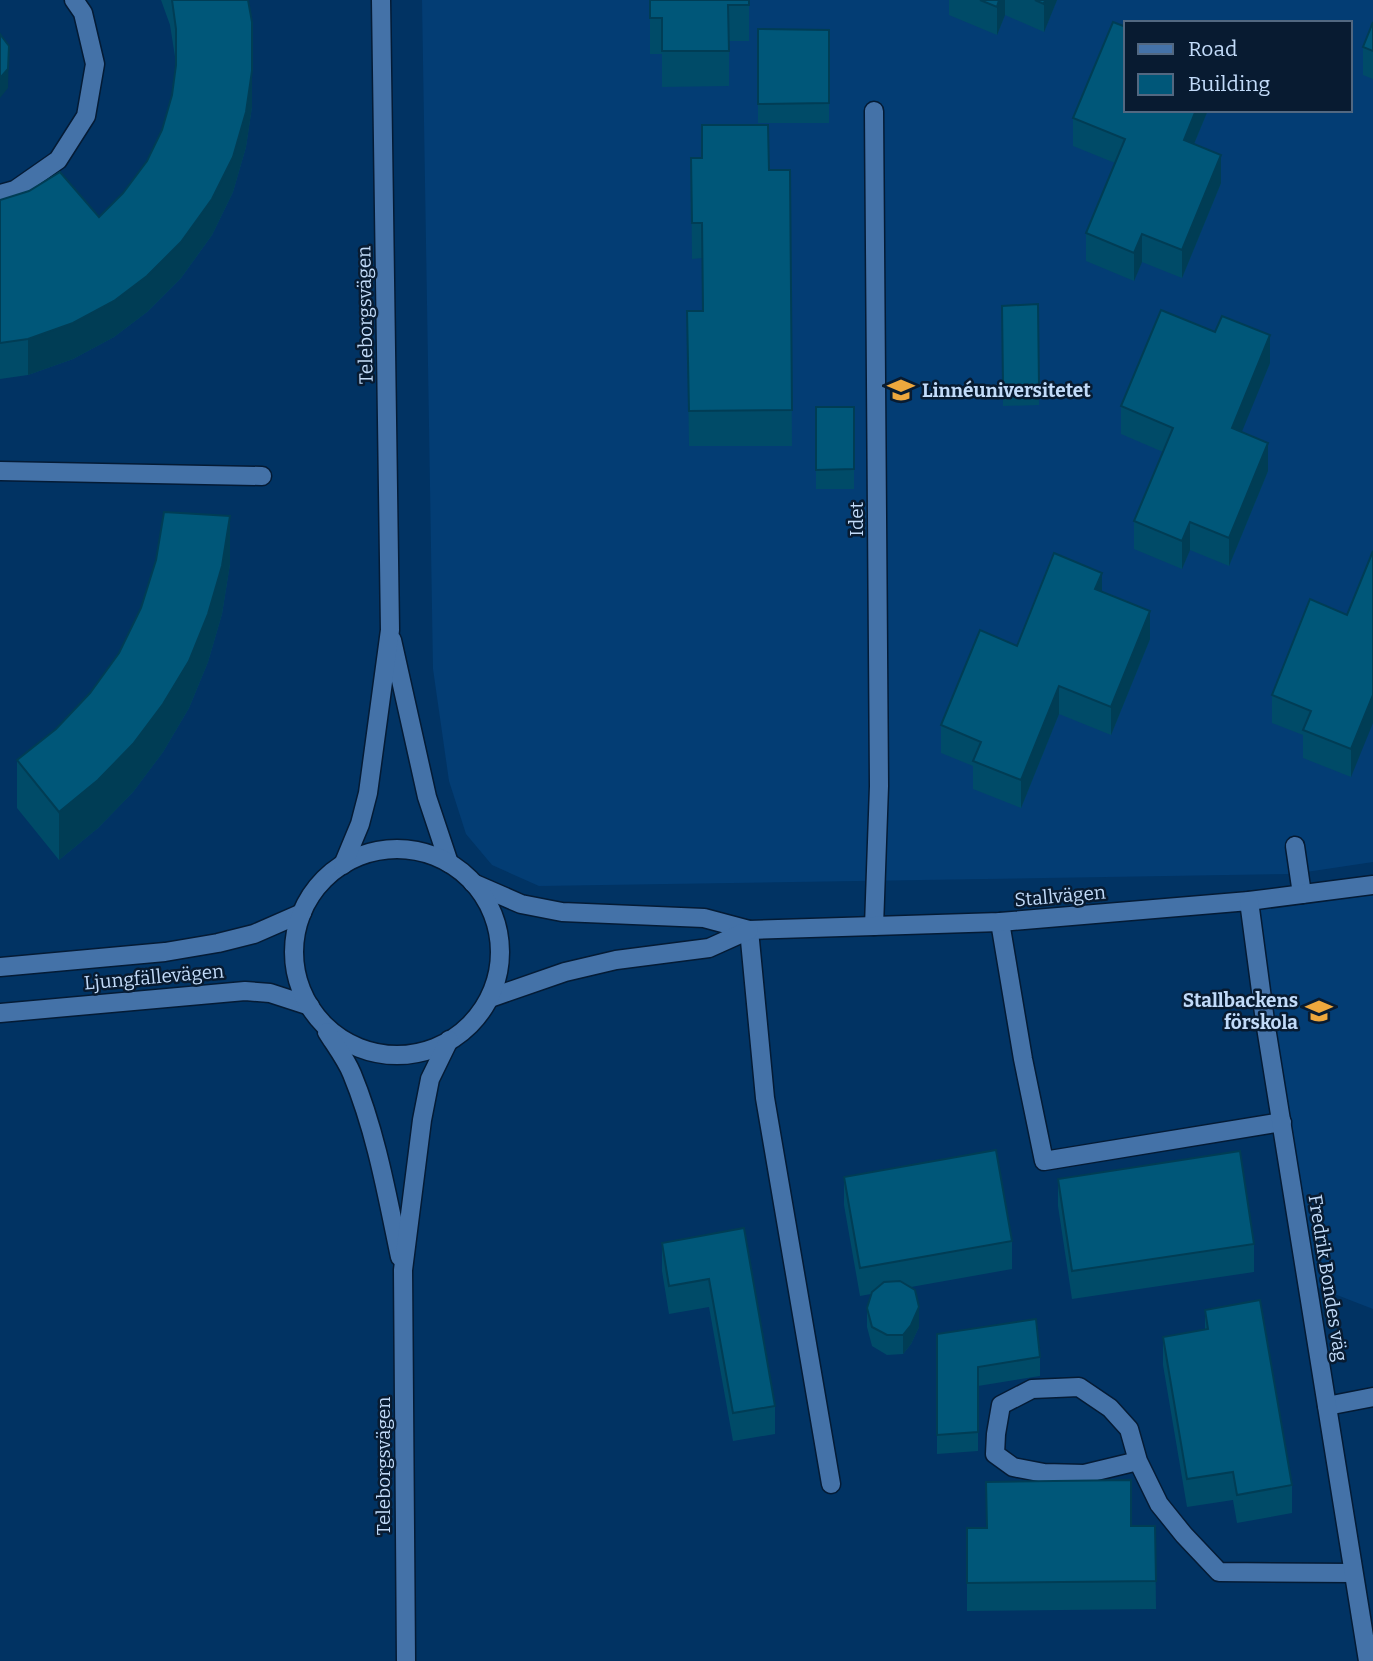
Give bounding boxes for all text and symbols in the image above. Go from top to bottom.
legend [1124,21,1352,112]
text: Road [1188,36,1237,62]
text: Building [1188,71,1271,97]
street label: Teleborgsvägen [352,246,378,384]
school or university icon: Linnéuniversitetet [886,375,916,405]
place label: Linnéuniversitetet [922,379,1091,402]
street label: Idet [845,501,868,536]
street label: Stallvägen [1013,881,1107,911]
street label: Ljungfällevägen [83,959,225,995]
place label: Stallbackens förskola [1183,989,1298,1034]
school or university icon: Stallbackens förskola [1304,996,1334,1026]
street label: Fredrik Bondes väg [1303,1193,1353,1363]
street label: Teleborgsvägen [372,1397,395,1535]

